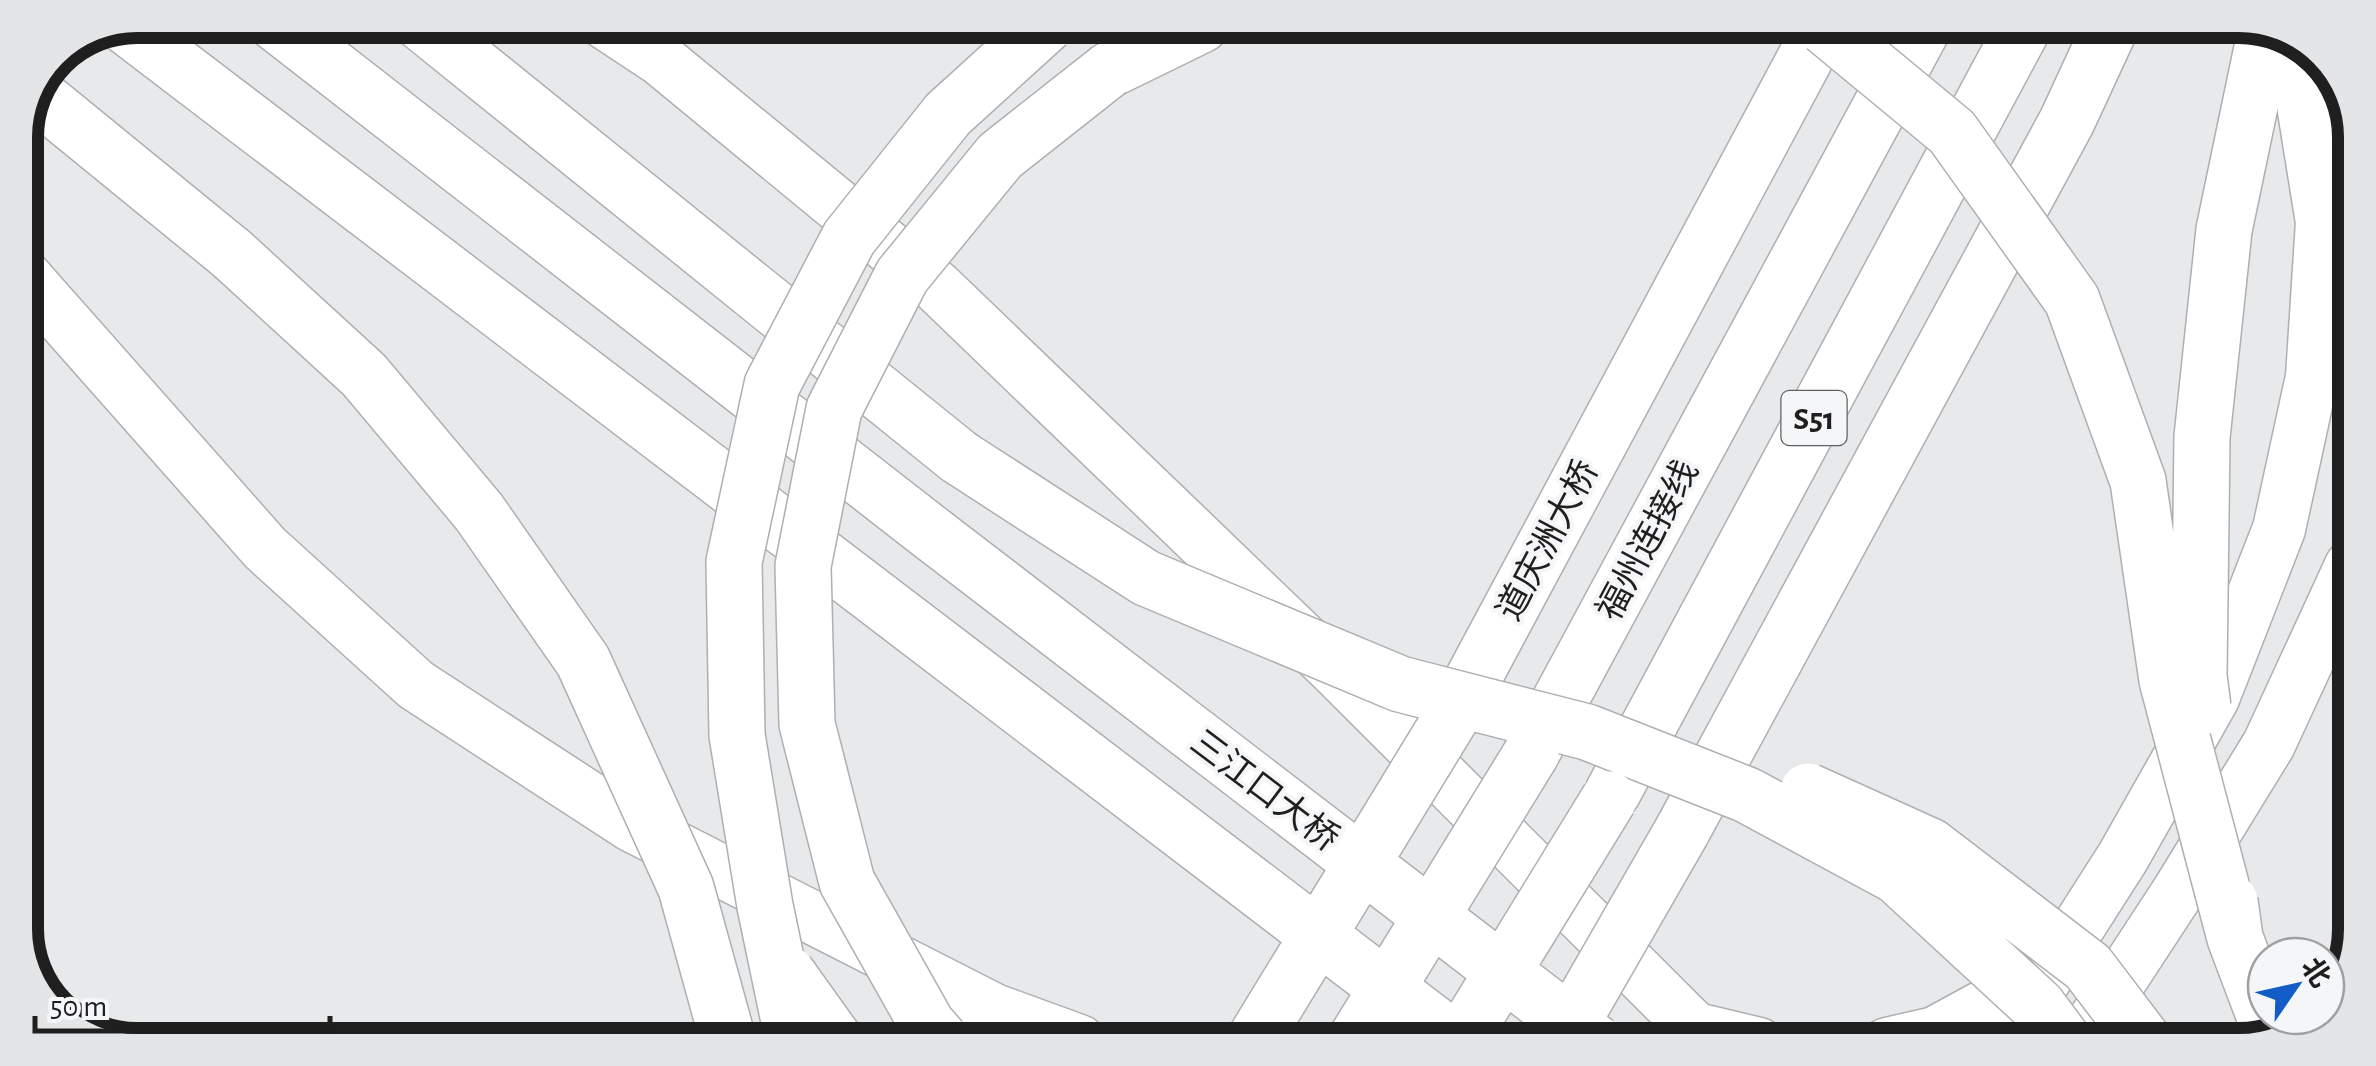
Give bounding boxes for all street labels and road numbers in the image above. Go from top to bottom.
road number: S51 [1782,391,1846,445]
street label: 道庆洲大桥 [1490,454,1605,626]
street label: 福州连接线 [1590,454,1705,626]
street label: 三江口大桥 [1184,723,1346,858]

